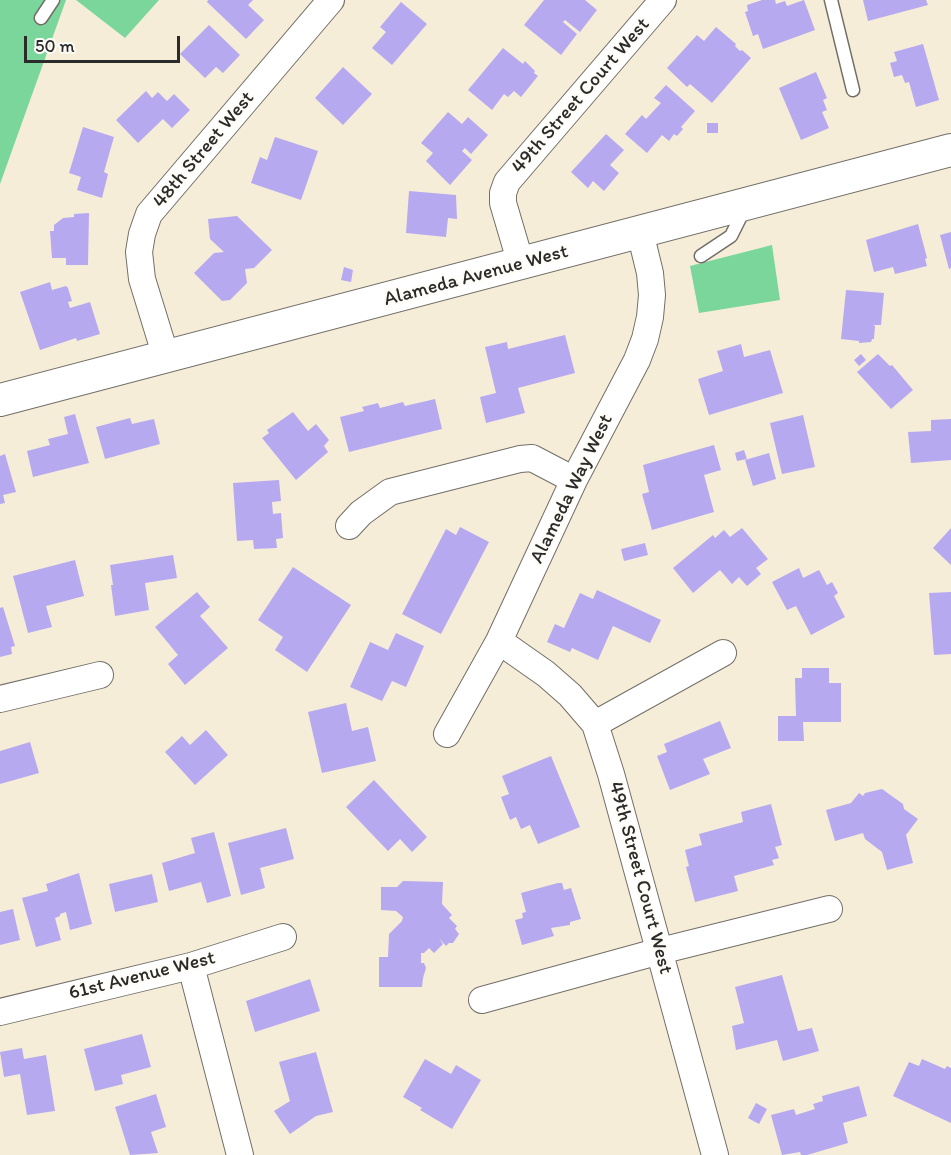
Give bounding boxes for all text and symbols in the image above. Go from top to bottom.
street label: 49th Street Court West [507,13,655,179]
scale bar [27,24,183,62]
text: 50 m [35,35,75,57]
street label: 48th Street West [148,87,260,213]
street label: Alameda Avenue West [381,240,571,312]
street label: Alameda Way West [525,410,619,568]
street label: 49th Street Court West [603,779,677,977]
street label: 61st Avenue West [66,946,218,1006]

